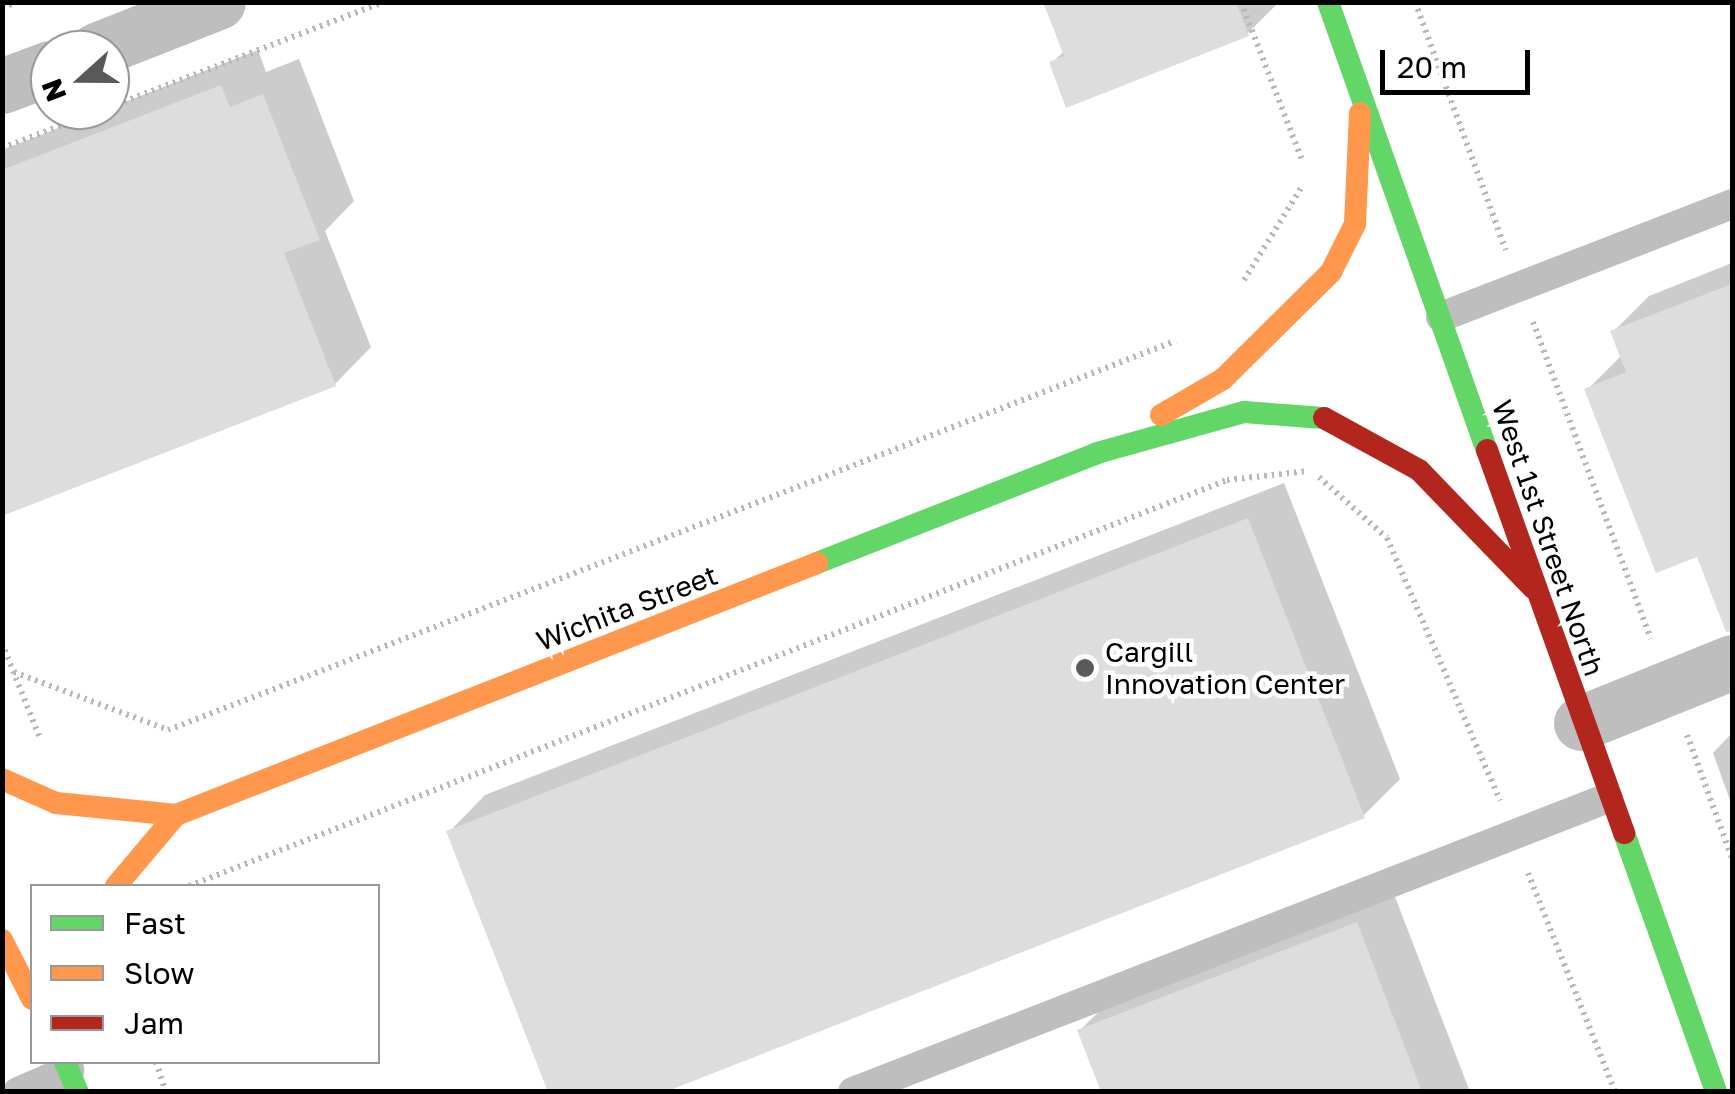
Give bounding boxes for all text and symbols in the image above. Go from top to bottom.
north arrow [30,30,130,130]
scale bar [1385,30,1535,92]
text: 20 m [1397,49,1467,85]
text: N [34,74,73,106]
street label: West 1st Street North [1485,396,1611,680]
street label: Wichita Street [532,558,722,658]
place label: Cargill Innovation Center [1105,635,1345,701]
marker: Cargill Innovation Center [1074,657,1096,679]
legend [30,884,380,1064]
text: Fast [124,905,186,941]
text: Slow [124,955,195,991]
text: Jam [124,1005,184,1041]

